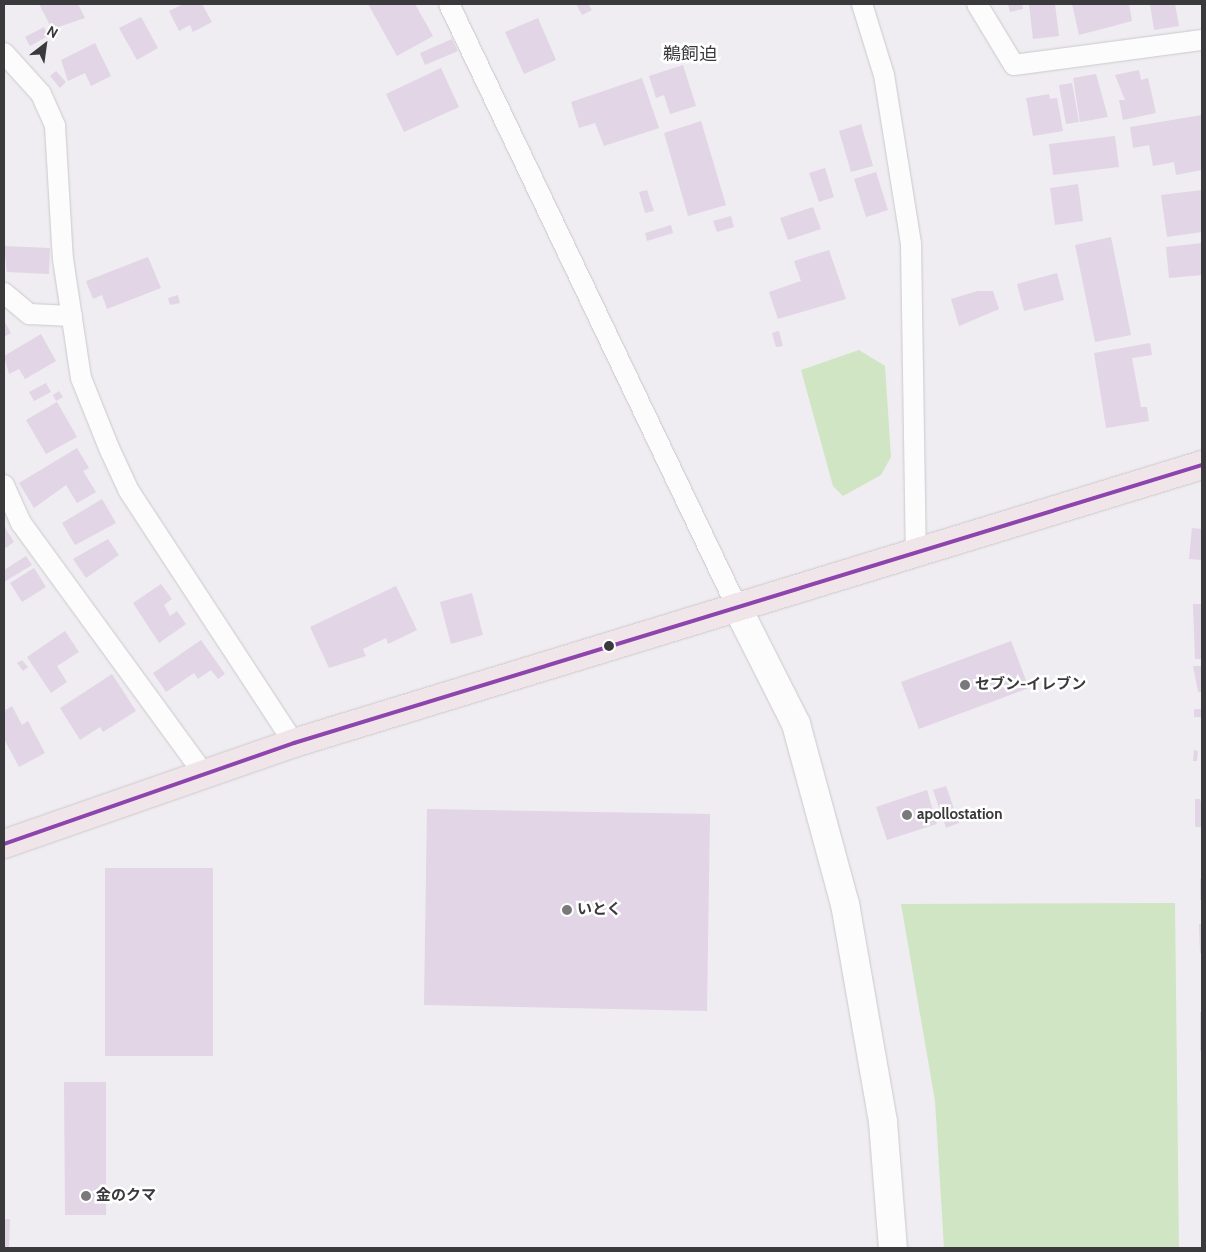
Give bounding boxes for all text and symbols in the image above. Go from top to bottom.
north arrow [20,20,70,70]
text: N [44,22,61,42]
district label: 鵜飼迫 [663,43,717,65]
unlabelled marker [604,641,614,651]
place label: セブン-イレブン [975,676,1086,694]
marker: セブン-イレブン [959,679,971,691]
place label: apollostation [917,806,1002,824]
marker: apollostation [901,809,913,821]
place label: いとく [577,901,622,919]
marker: いとく [561,904,573,916]
place label: 金のクマ [96,1187,156,1205]
marker: 金のクマ [80,1190,92,1202]

